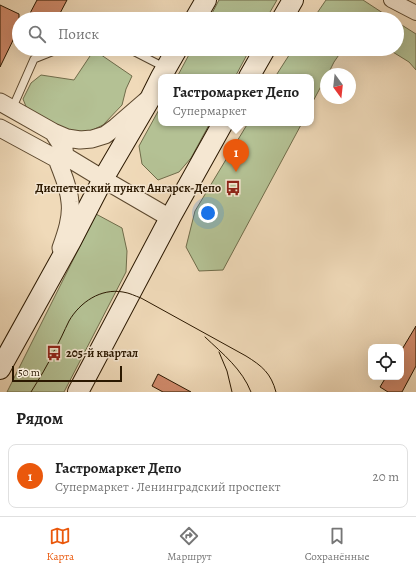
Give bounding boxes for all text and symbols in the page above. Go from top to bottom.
search box [12,12,404,56]
icon: search [26,23,48,45]
text: Поиск [58,24,99,44]
north arrow [320,68,356,104]
popup [158,74,314,126]
text: Гастромаркет Депо [173,82,299,102]
text: Супермаркет [173,102,247,119]
pin: 1 [223,139,249,172]
bus stop icon: Диспетческий пункт Ангарск-Депо [224,179,242,197]
place label: Диспетческий пункт Ангарск-Депо [35,180,221,196]
your location [198,203,218,223]
bus stop icon: 205-й квартал [45,344,63,362]
map controls [368,344,404,380]
button: locate [368,344,404,380]
place label: 205-й квартал [66,345,138,361]
scale bar [12,364,122,383]
text: 50 m [18,365,40,380]
text: Рядом [16,407,63,430]
text: Гастромаркет Депо [55,458,181,478]
text: 1 [28,468,32,485]
text: 20 m [373,468,399,485]
text: Супермаркет · Ленинградский проспект [55,478,280,495]
tab: Карта [46,525,74,564]
tab: Маршрут [167,525,212,564]
tab: Сохранённые [305,525,370,564]

